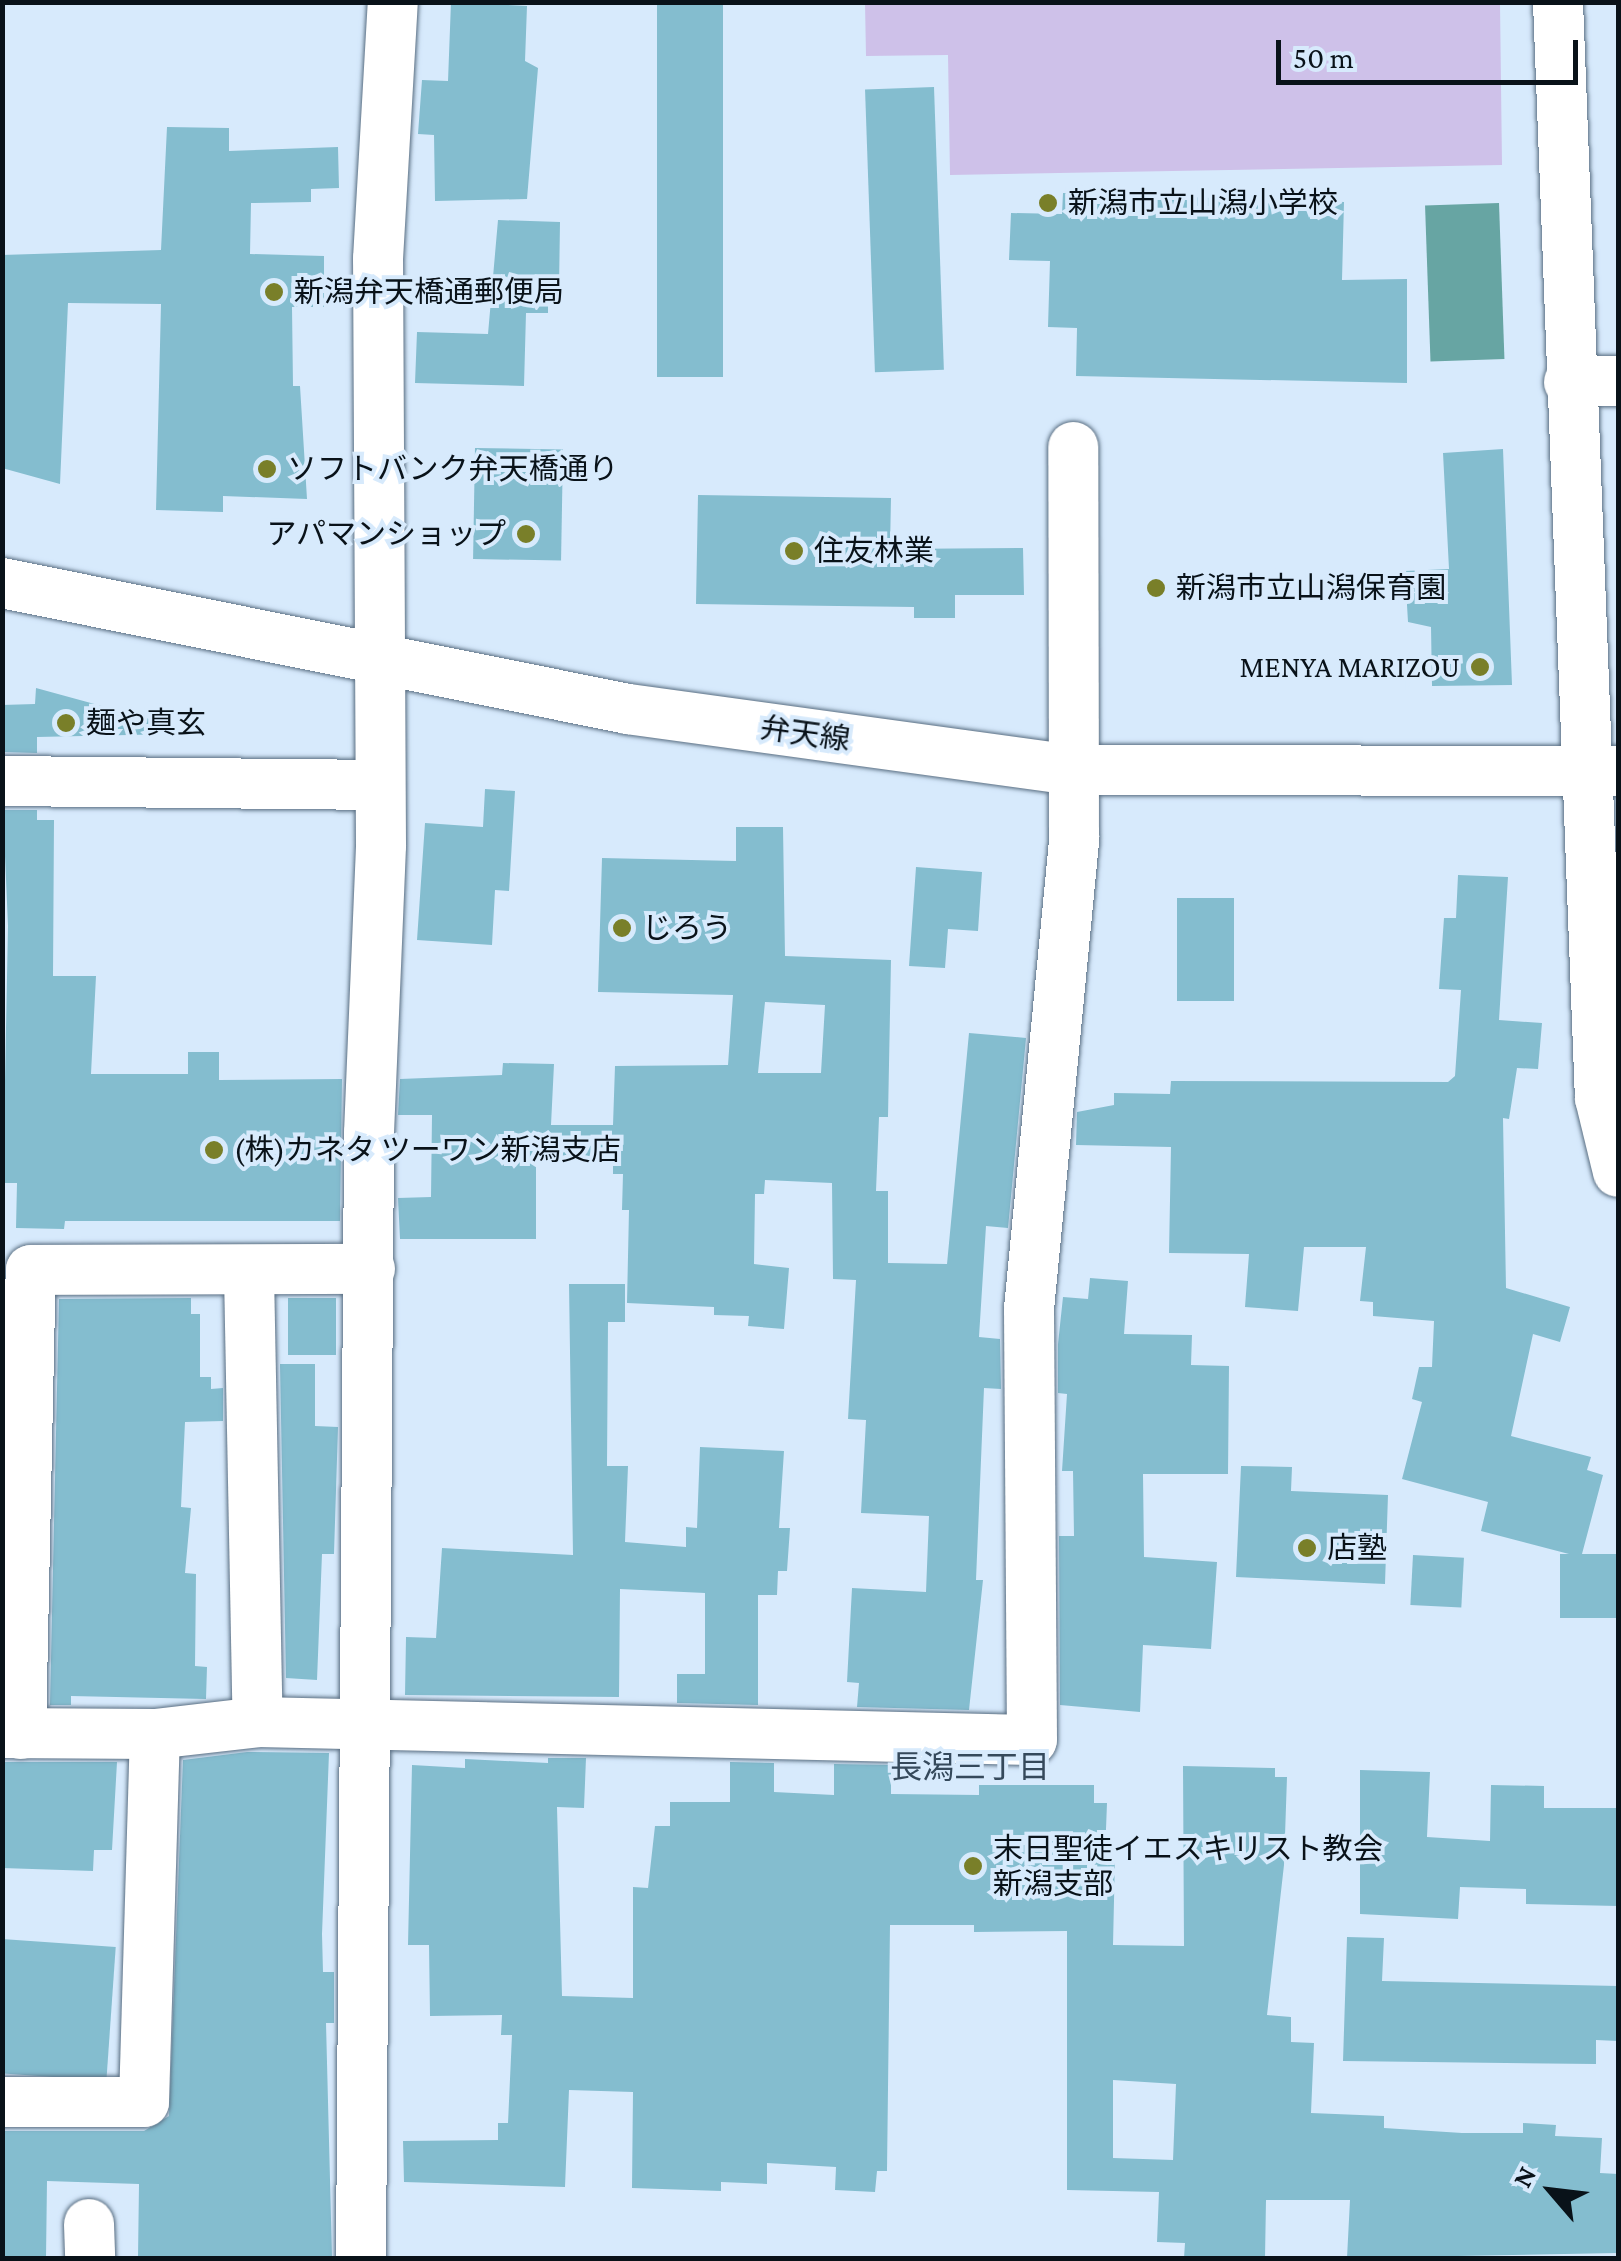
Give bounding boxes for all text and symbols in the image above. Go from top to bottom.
scale bar [1281,20,1584,82]
text: 50 m [1293,41,1354,74]
place label: 新潟市立山潟小学校 [1068,185,1338,221]
marker: 新潟市立山潟小学校 [1037,192,1059,214]
place label: 新潟弁天橋通郵便局 [294,274,564,310]
marker: 新潟弁天橋通郵便局 [263,281,285,303]
place label: ソフトバンク弁天橋通り [287,451,617,487]
marker: ソフトバンク弁天橋通り [256,458,278,480]
place label: アパマンショップ [266,516,506,552]
marker: アパマンショップ [515,523,537,545]
place label: 住友林業 [814,533,934,569]
marker: 住友林業 [783,540,805,562]
place label: 新潟市立山潟保育園 [1176,570,1446,606]
marker: 新潟市立山潟保育園 [1145,577,1167,599]
place label: MENYA MARIZOU [1239,649,1460,685]
marker: MENYA MARIZOU [1469,656,1491,678]
place label: 麺や真玄 [86,705,206,741]
street label: 弁天線 [758,710,852,758]
marker: 麺や真玄 [55,712,77,734]
place label: じろう [642,910,732,946]
marker: じろう [611,917,633,939]
place label: (株)カネタ ツーワン新潟支店 [234,1132,621,1168]
marker: (株)カネタ ツーワン新潟支店 [203,1139,225,1161]
place label: 店塾 [1327,1530,1387,1566]
marker: 店塾 [1296,1537,1318,1559]
district label: 長潟三丁目 [890,1748,1050,1786]
place label: 末日聖徒イエスキリスト教会 新潟支部 [993,1831,1383,1902]
marker: 末日聖徒イエスキリスト教会 新潟支部 [962,1855,984,1877]
north arrow [1501,2141,1601,2241]
text: N [1506,2161,1542,2192]

